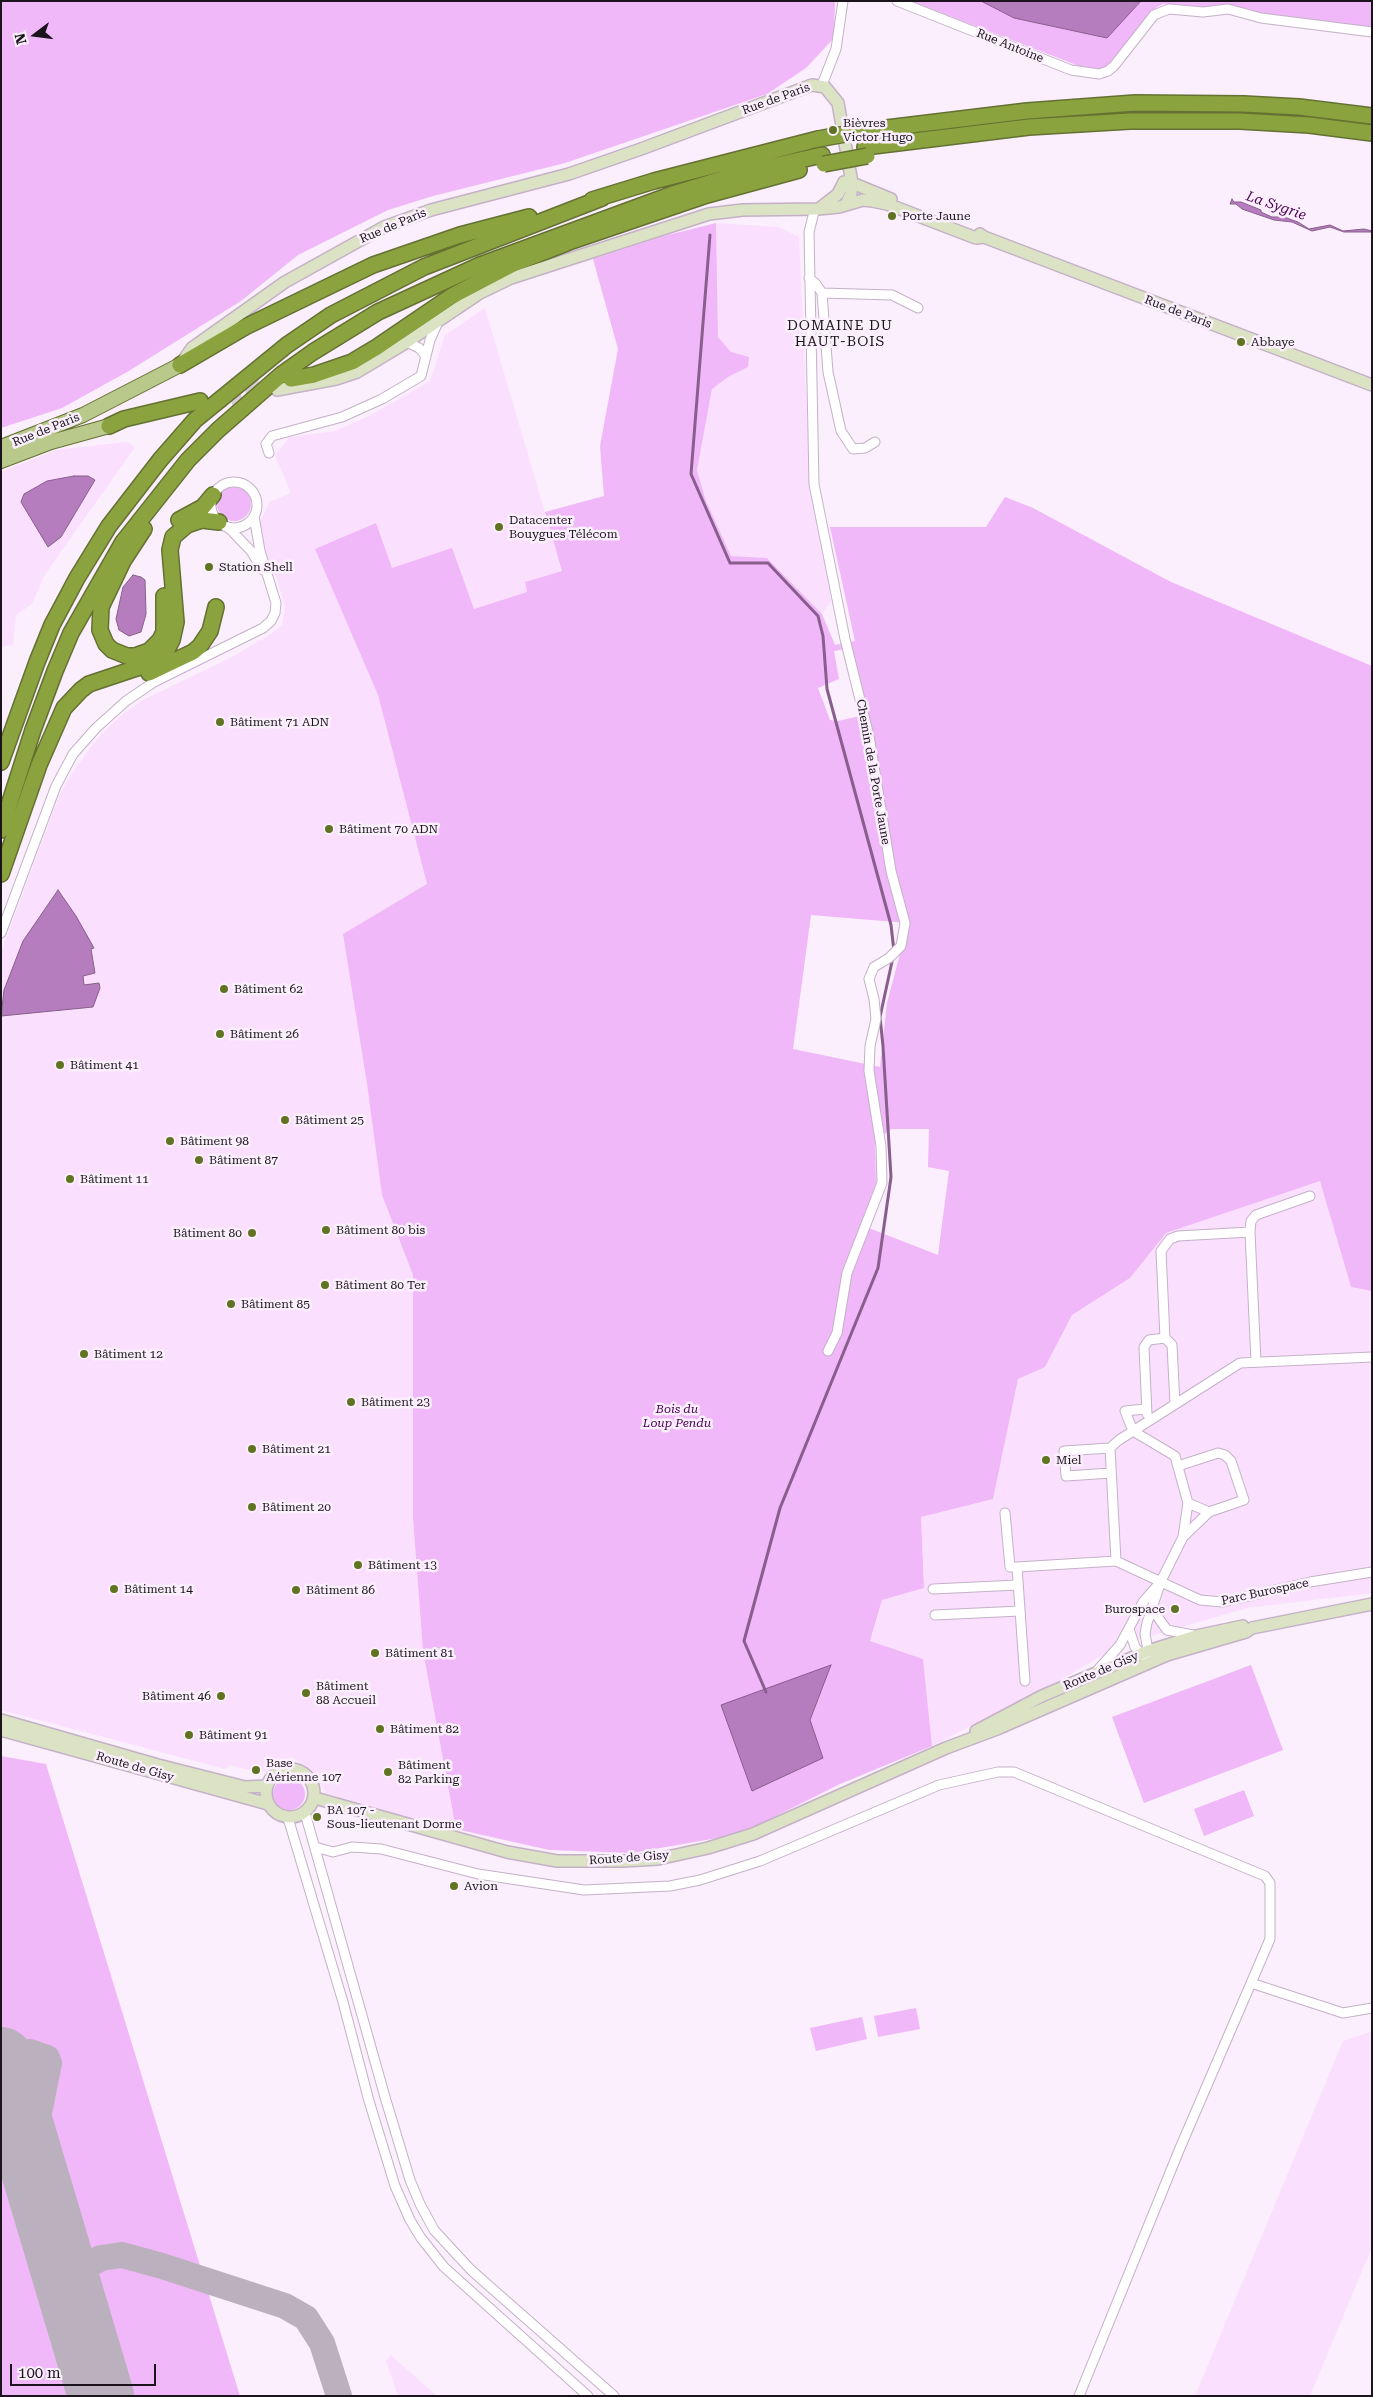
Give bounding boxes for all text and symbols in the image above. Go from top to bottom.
north arrow [10,10,60,60]
street label: Rue Antoine [974,26,1046,66]
text: N [11,32,30,46]
street label: Rue de Paris [740,80,812,118]
place label: Bièvres Victor Hugo [843,116,913,144]
marker: Bièvres Victor Hugo [827,124,839,136]
water label: La Sygrie [1244,188,1308,224]
street label: Rue de Paris [358,206,428,246]
place label: Porte Jaune [902,209,971,223]
marker: Porte Jaune [886,210,898,222]
street label: Rue de Paris [1142,293,1214,331]
district label: DOMAINE DU HAUT-BOIS [786,318,894,351]
place label: Abbaye [1251,335,1295,349]
marker: Abbaye [1235,336,1247,348]
street label: Rue de Paris [10,410,82,450]
place label: Datacenter Bouygues Télécom [509,513,618,541]
marker: Datacenter Bouygues Télécom [493,521,505,533]
place label: Station Shell [219,560,293,574]
marker: Station Shell [203,561,215,573]
street label: Chemin de la Porte Jaune [853,698,893,846]
place label: Bâtiment 71 ADN [230,715,329,729]
marker: Bâtiment 71 ADN [214,716,226,728]
place label: Bâtiment 70 ADN [339,822,438,836]
marker: Bâtiment 70 ADN [323,823,335,835]
place label: Bâtiment 62 [234,982,303,996]
marker: Bâtiment 62 [218,983,230,995]
place label: Bâtiment 26 [230,1027,299,1041]
marker: Bâtiment 26 [214,1028,226,1040]
place label: Bâtiment 41 [70,1058,139,1072]
marker: Bâtiment 41 [54,1059,66,1071]
place label: Bâtiment 25 [295,1113,364,1127]
marker: Bâtiment 25 [279,1114,291,1126]
place label: Bâtiment 98 [180,1134,249,1148]
marker: Bâtiment 98 [164,1135,176,1147]
place label: Bâtiment 87 [209,1153,278,1167]
marker: Bâtiment 87 [193,1154,205,1166]
place label: Bâtiment 11 [80,1172,149,1186]
marker: Bâtiment 11 [64,1173,76,1185]
place label: Bâtiment 80 bis [336,1223,425,1237]
marker: Bâtiment 80 bis [320,1224,332,1236]
place label: Bâtiment 80 [173,1226,242,1240]
marker: Bâtiment 80 [246,1227,258,1239]
place label: Bâtiment 80 Ter [335,1278,426,1292]
marker: Bâtiment 80 Ter [319,1279,331,1291]
place label: Bâtiment 85 [241,1297,310,1311]
marker: Bâtiment 85 [225,1298,237,1310]
place label: Bâtiment 12 [94,1347,163,1361]
marker: Bâtiment 12 [78,1348,90,1360]
place label: Bâtiment 23 [361,1395,430,1409]
marker: Bâtiment 23 [345,1396,357,1408]
park label: Bois du Loup Pendu [643,1402,711,1430]
place label: Bâtiment 21 [262,1442,331,1456]
marker: Bâtiment 21 [246,1443,258,1455]
place label: Miel [1056,1453,1081,1467]
marker: Miel [1040,1454,1052,1466]
place label: Bâtiment 20 [262,1500,331,1514]
marker: Bâtiment 20 [246,1501,258,1513]
place label: Bâtiment 13 [368,1558,437,1572]
marker: Bâtiment 13 [352,1559,364,1571]
street label: Parc Burospace [1220,1576,1310,1608]
place label: Bâtiment 14 [124,1582,193,1596]
marker: Bâtiment 14 [108,1583,120,1595]
place label: Bâtiment 86 [306,1583,375,1597]
marker: Bâtiment 86 [290,1584,302,1596]
place label: Burospace [1104,1602,1165,1616]
marker: Burospace [1169,1603,1181,1615]
place label: Bâtiment 81 [385,1646,454,1660]
marker: Bâtiment 81 [369,1647,381,1659]
street label: Route de Gisy [1061,1649,1141,1693]
place label: Bâtiment 88 Accueil [316,1679,376,1707]
marker: Bâtiment 88 Accueil [300,1687,312,1699]
place label: Bâtiment 46 [142,1689,211,1703]
marker: Bâtiment 46 [215,1690,227,1702]
place label: Bâtiment 82 [390,1722,459,1736]
marker: Bâtiment 82 [374,1723,386,1735]
place label: Bâtiment 91 [199,1728,268,1742]
marker: Bâtiment 91 [183,1729,195,1741]
street label: Route de Gisy [94,1749,176,1785]
place label: Base Aérienne 107 [266,1756,342,1784]
place label: Bâtiment 82 Parking [398,1758,459,1786]
marker: Base Aérienne 107 [250,1764,262,1776]
marker: Bâtiment 82 Parking [382,1766,394,1778]
place label: BA 107 - Sous-lieutenant Dorme [327,1803,462,1831]
marker: BA 107 - Sous-lieutenant Dorme [311,1811,323,1823]
street label: Route de Gisy [589,1848,669,1868]
place label: Avion [464,1879,498,1893]
marker: Avion [448,1880,460,1892]
scale bar [12,2354,159,2386]
text: 100 m [18,2364,61,2382]

